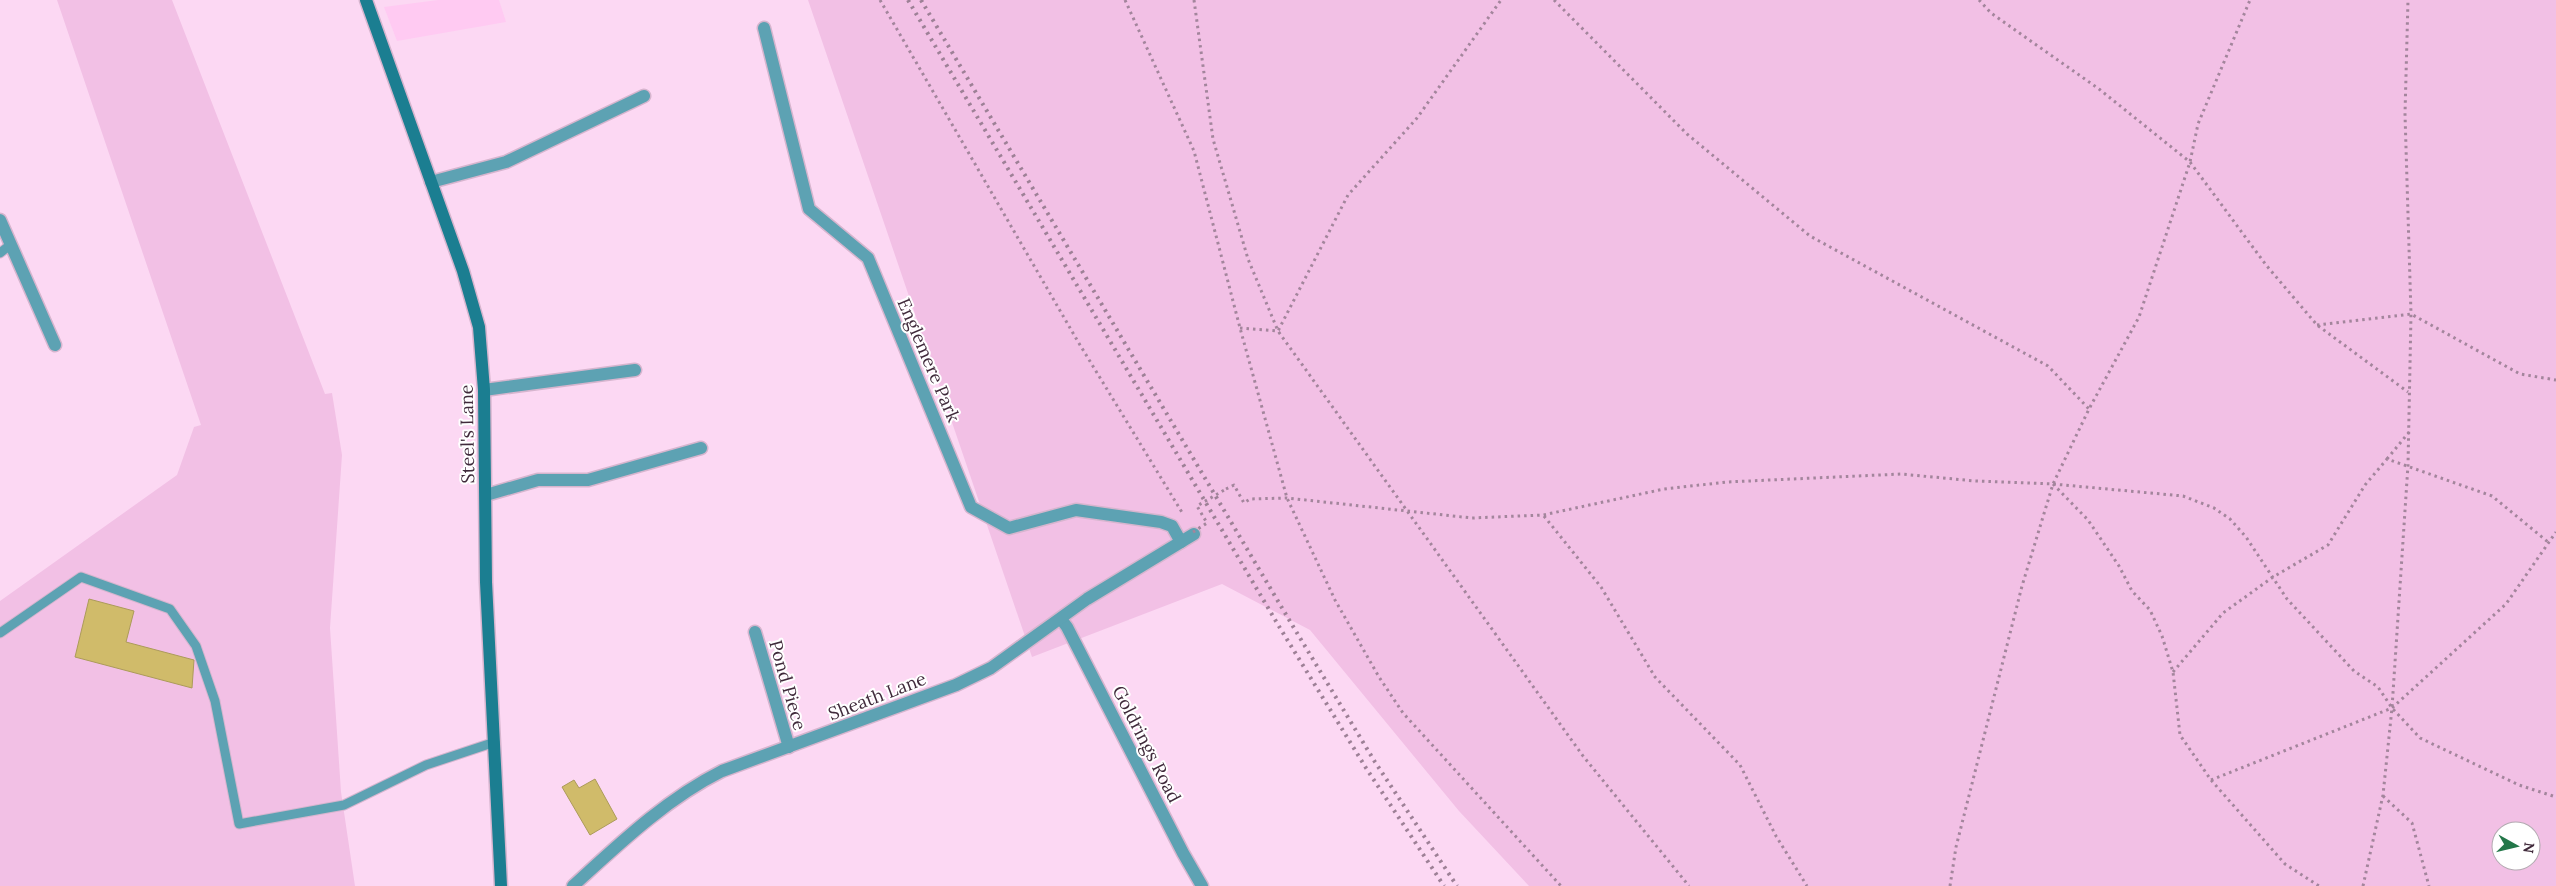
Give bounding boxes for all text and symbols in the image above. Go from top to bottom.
street label: Englemere Park [893,294,966,426]
street label: Steel's Lane [455,384,479,484]
street label: Pond Piece [764,637,812,733]
street label: Sheath Lane [825,667,929,725]
street label: Goldrings Road [1108,682,1187,807]
north arrow [2491,821,2541,871]
text: N [2519,841,2539,855]

